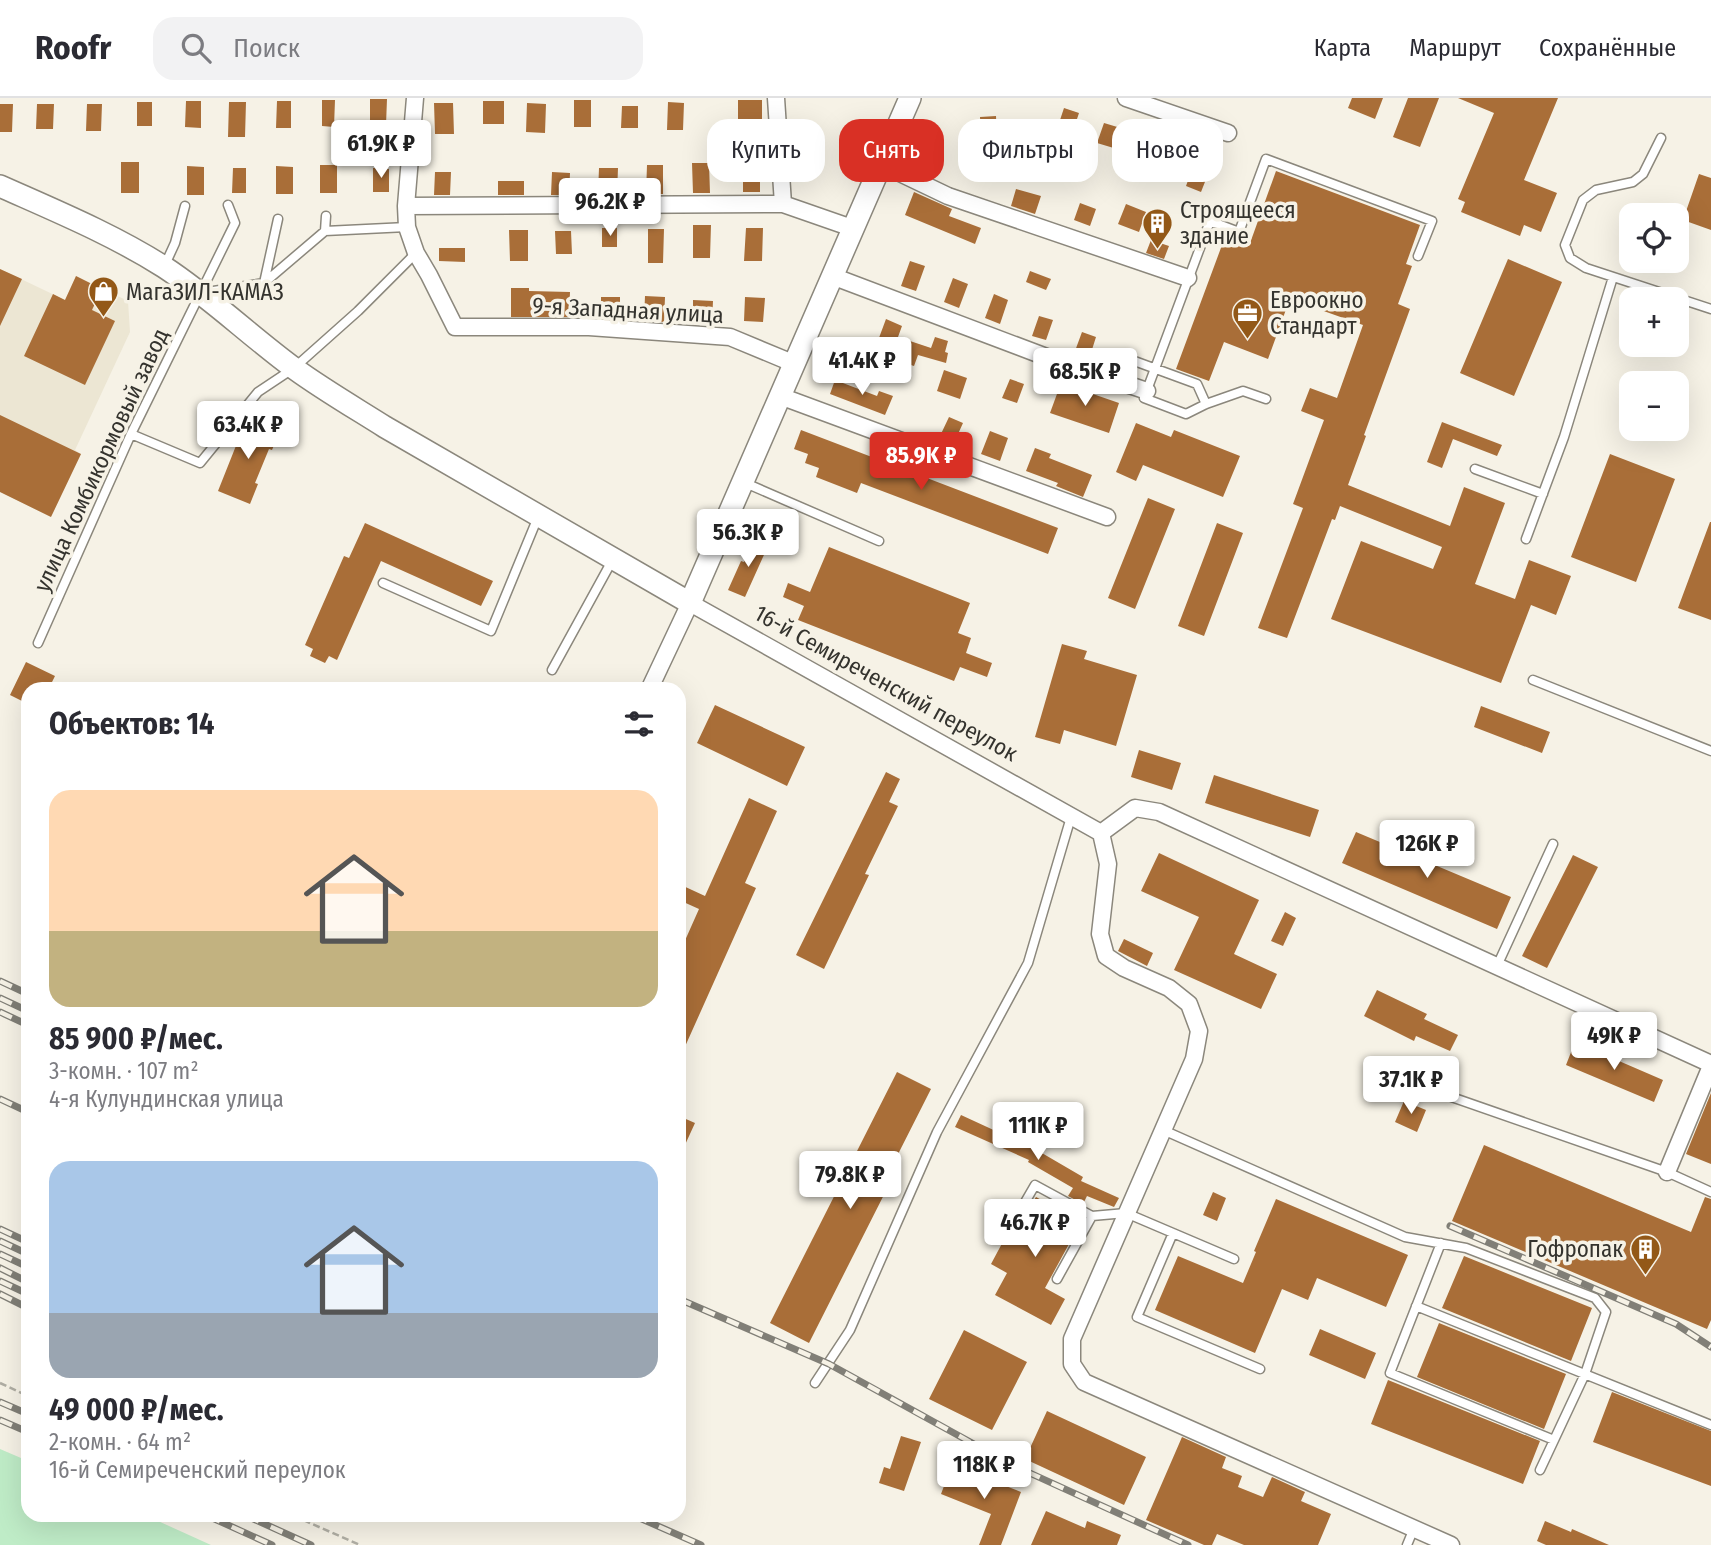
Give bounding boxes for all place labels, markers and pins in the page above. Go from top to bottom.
pin: 61.9K ₽ [316,120,446,180]
pin: 96.2K ₽ [545,178,675,238]
place label: Строящееся здание [1180,196,1296,250]
building icon: Строящееся здание [1140,206,1174,250]
shop icon: МагаЗИЛ-КАМАЗ [86,275,120,319]
place label: МагаЗИЛ-КАМАЗ [126,278,284,306]
place label: Евроокно Стандарт [1270,286,1364,340]
office icon: Евроокно Стандарт [1230,296,1264,340]
pin: 41.4K ₽ [797,338,927,397]
pin: 68.5K ₽ [1020,348,1150,408]
pin: 63.4K ₽ [183,402,313,461]
pin: 85.9K ₽ [856,432,986,492]
pin: 56.3K ₽ [683,510,813,569]
pin: 126K ₽ [1370,820,1484,880]
pin: 49K ₽ [1565,1012,1663,1072]
pin: 37.1K ₽ [1346,1056,1476,1116]
pin: 111K ₽ [981,1102,1095,1162]
pin: 79.8K ₽ [785,1152,915,1211]
pin: 46.7K ₽ [970,1200,1100,1259]
building icon: Гофропак [1629,1232,1663,1276]
place label: Гофропак [1527,1235,1623,1263]
pin: 118K ₽ [927,1442,1041,1501]

